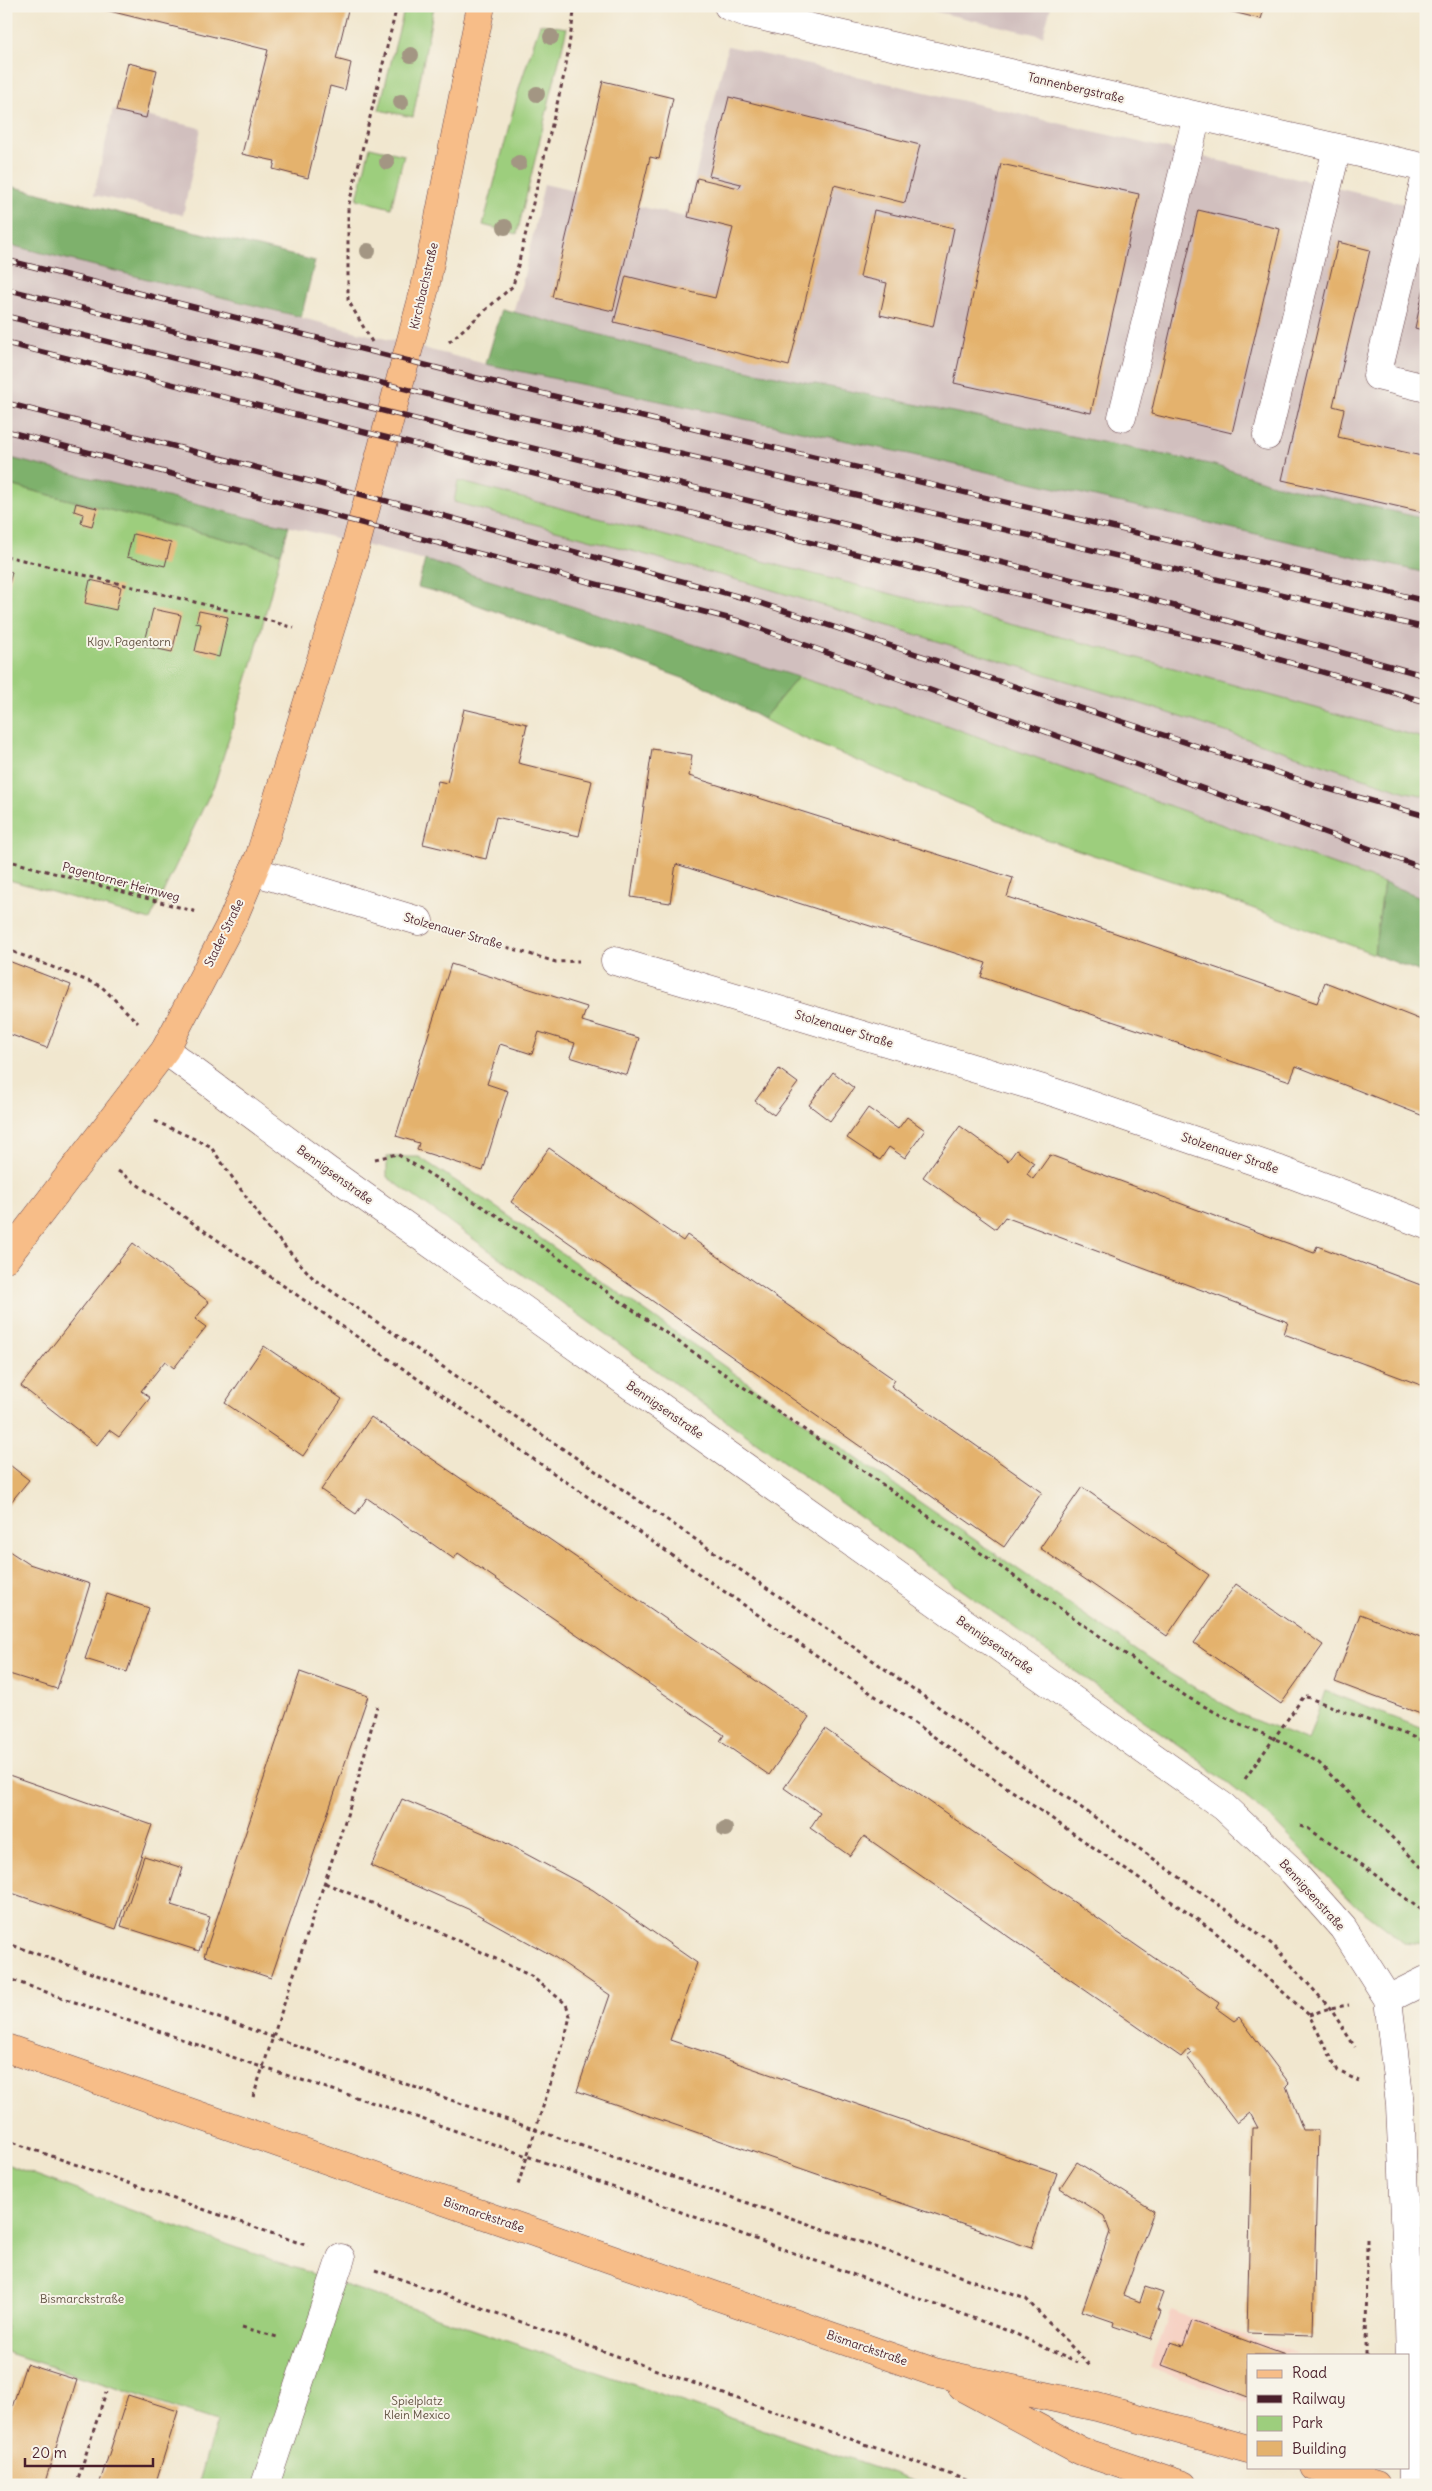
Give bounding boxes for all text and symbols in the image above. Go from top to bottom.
street label: Tannenbergstraße [1027,69,1126,106]
street label: Kirchbachstraße [406,241,441,331]
park label: Klgv. Pagentorn [87,634,171,649]
street label: Pagentorner Heimweg [61,859,182,904]
street label: Stader Straße [201,896,246,969]
street label: Stolzenauer Straße [402,909,504,952]
street label: Stolzenauer Straße [793,1006,895,1051]
street label: Stolzenauer Straße [1180,1129,1281,1176]
street label: Bennigsenstraße [294,1142,376,1207]
street label: Bennigsenstraße [624,1377,707,1442]
street label: Bennigsenstraße [954,1612,1037,1677]
street label: Bennigsenstraße [1276,1856,1348,1933]
street label: Bismarckstraße [442,2194,527,2235]
park label: Bismarckstraße [40,2291,124,2306]
street label: Bismarckstraße [825,2327,910,2368]
legend [1247,2354,1410,2468]
text: Road [1292,2363,1327,2382]
text: Railway [1292,2389,1346,2408]
park label: Spielplatz Klein Mexico [384,2393,451,2422]
text: Park [1292,2413,1323,2432]
scale bar [25,2436,152,2468]
text: Building [1292,2439,1347,2458]
text: 20 m [32,2443,67,2462]

